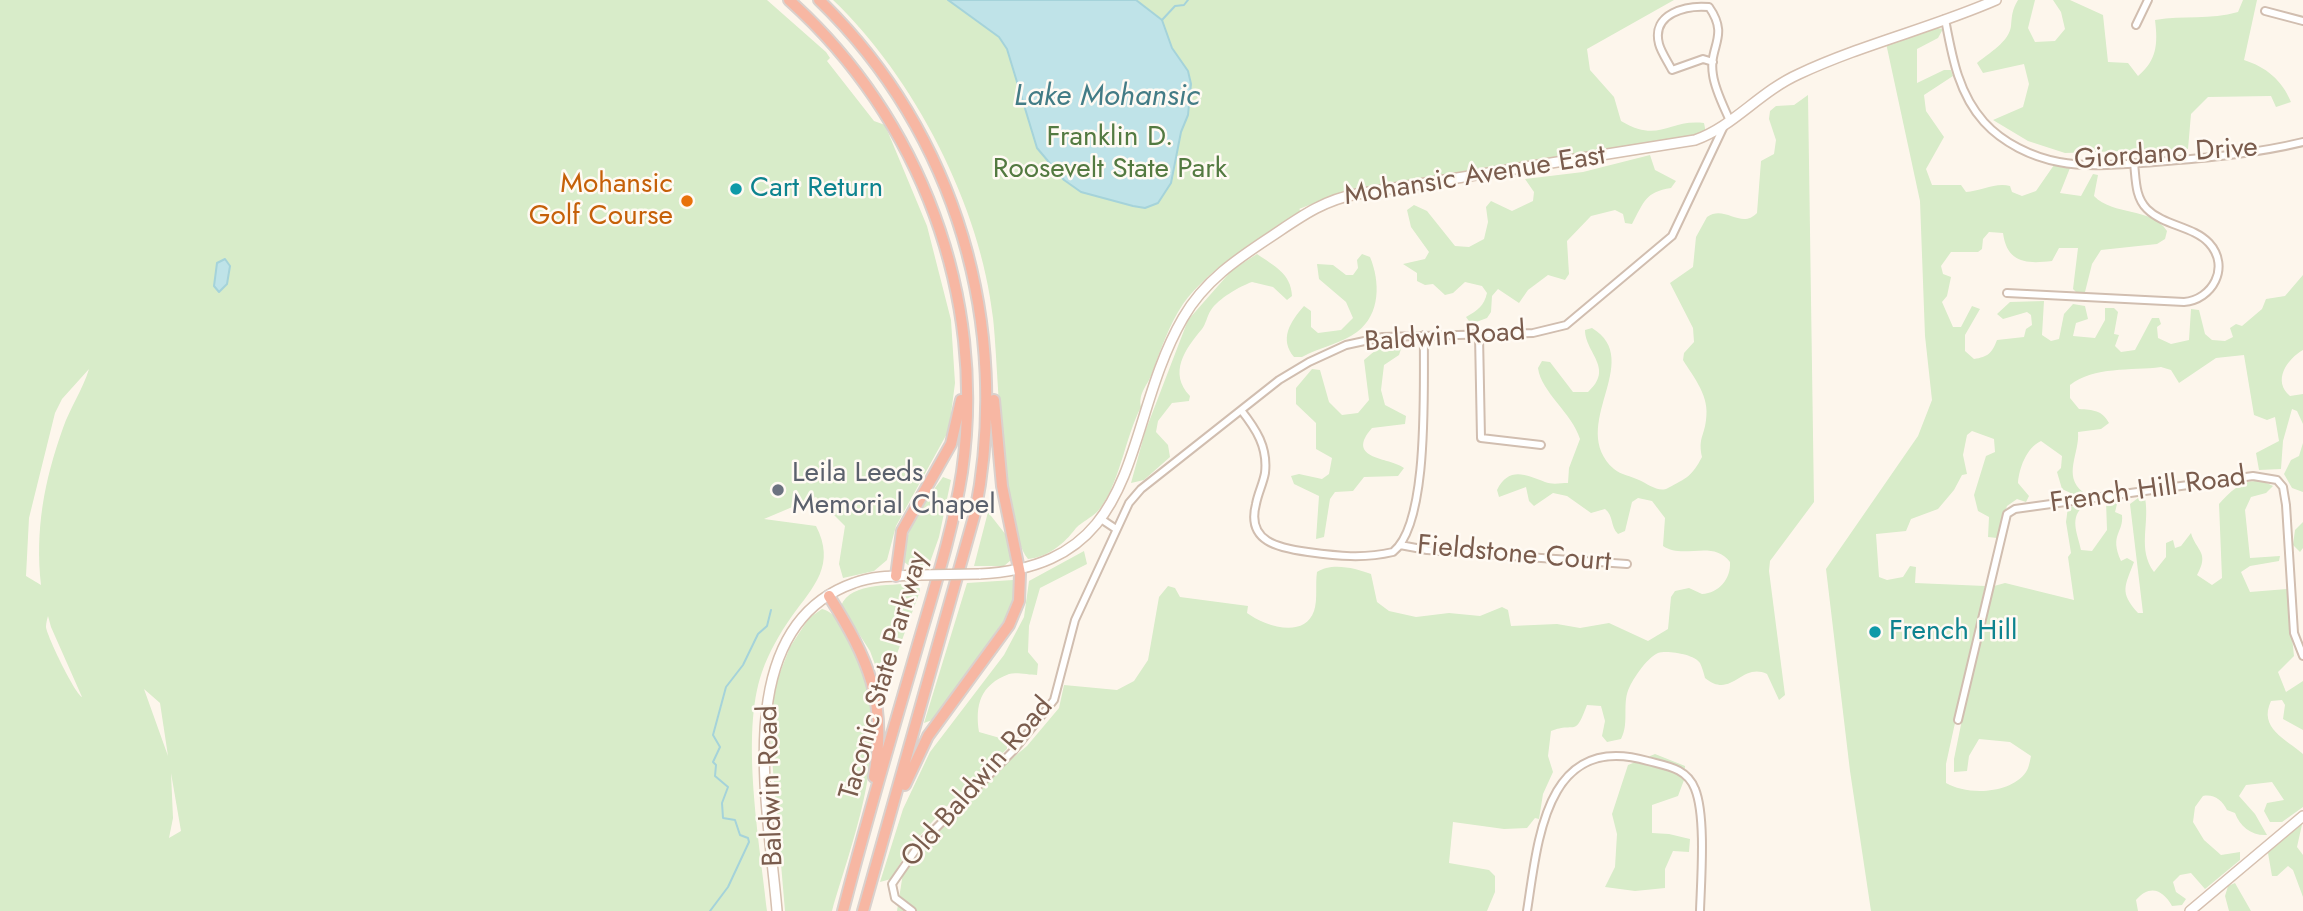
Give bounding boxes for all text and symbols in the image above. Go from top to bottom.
water label: Lake Mohansic [1014,80,1200,116]
park label: Franklin D. Roosevelt State Park [993,121,1227,187]
street label: Giordano Drive [2073,132,2259,178]
street label: Mohansic Avenue East [1342,140,1608,214]
place label: Mohansic Golf Course [529,168,673,234]
place label: Cart Return [750,172,883,206]
marker: Cart Return [728,181,744,197]
marker: Mohansic Golf Course [679,193,695,209]
street label: Baldwin Road [1363,316,1527,360]
place label: Leila Leeds Memorial Chapel [792,457,996,523]
street label: French Hill Road [2048,461,2248,521]
marker: Leila Leeds Memorial Chapel [770,482,786,498]
street label: Fieldstone Court [1416,530,1612,580]
street label: Taconic State Parkway [834,548,936,804]
place label: French Hill [1889,615,2017,649]
marker: French Hill [1867,624,1883,640]
street label: Old Baldwin Road [895,691,1061,875]
street label: Baldwin Road [752,705,792,867]

